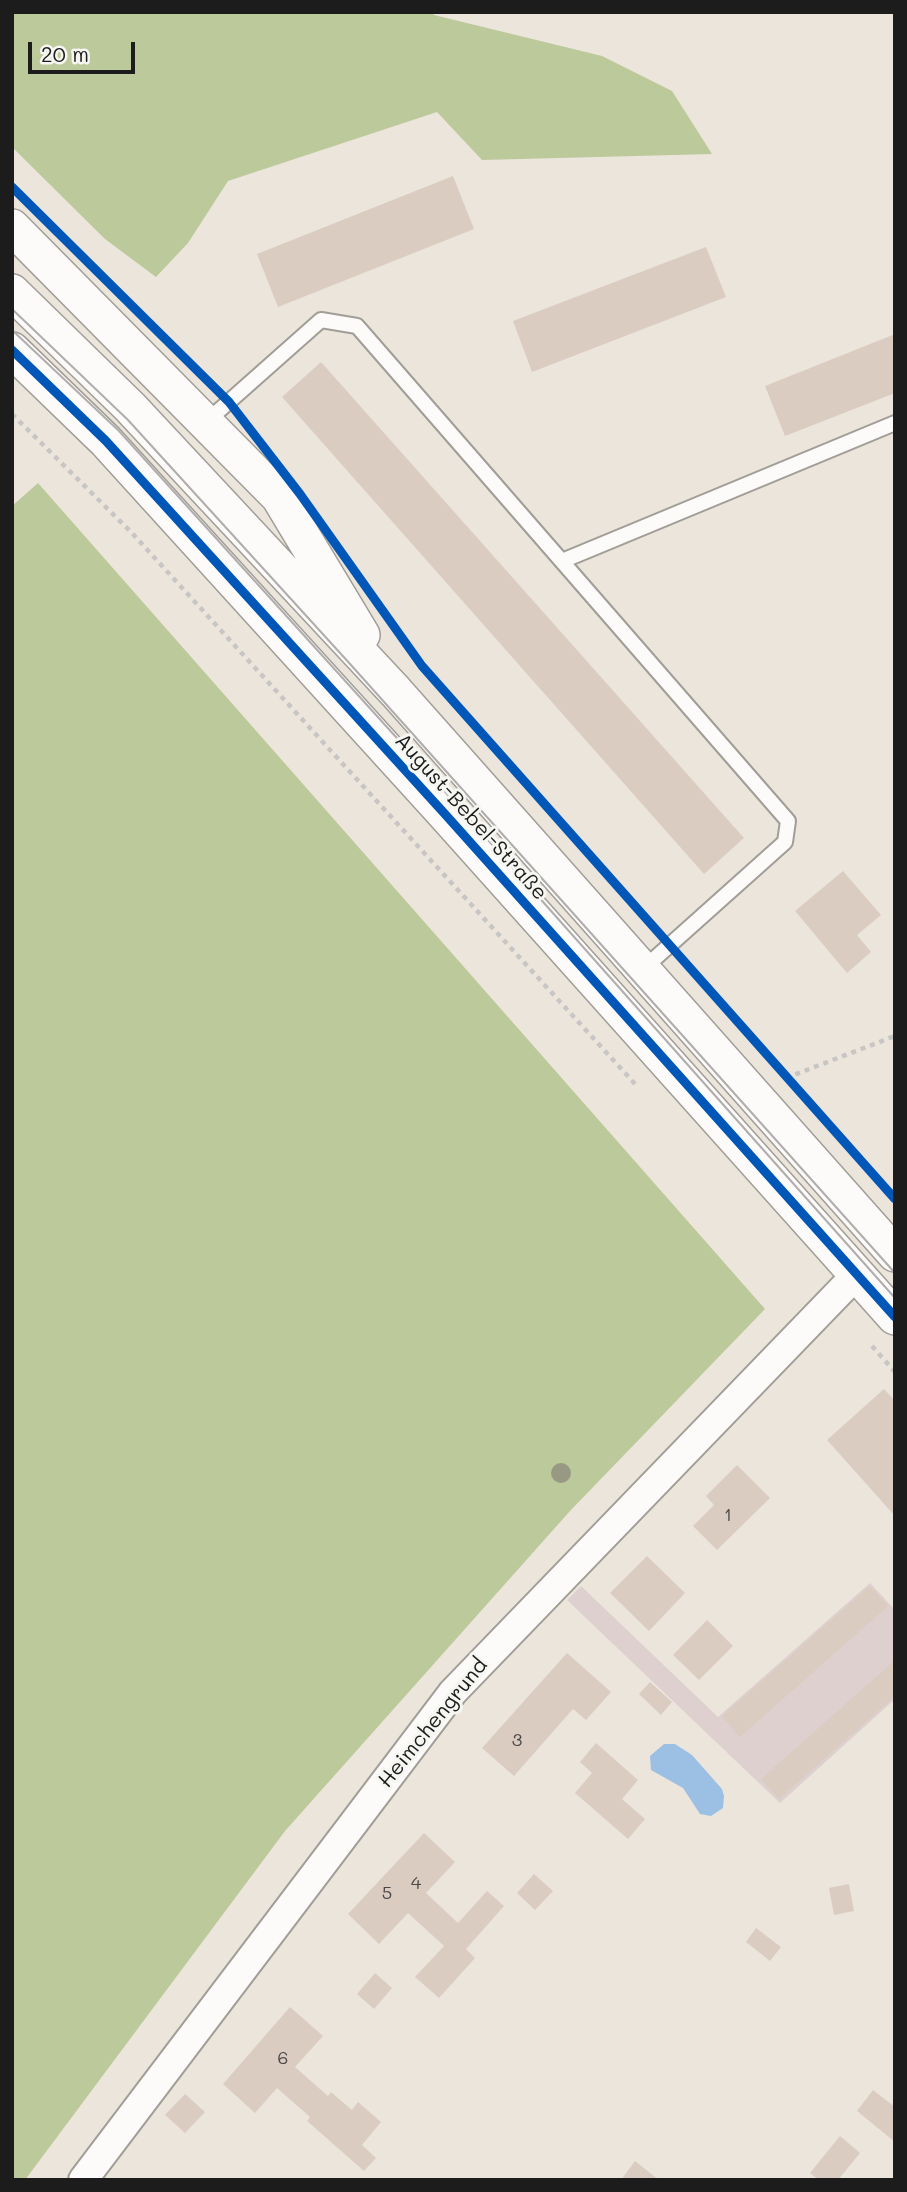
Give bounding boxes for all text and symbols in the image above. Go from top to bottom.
scale bar [32,28,138,72]
text: 20 m [41,40,89,67]
street label: August-Bebel-Straße [390,728,552,906]
house number: 1 [724,1504,732,1526]
street label: Heimchengrund [373,1653,493,1793]
house number: 3 [512,1729,522,1751]
house number: 4 [411,1872,421,1894]
house number: 5 [382,1882,392,1904]
house number: 6 [278,2047,288,2069]

